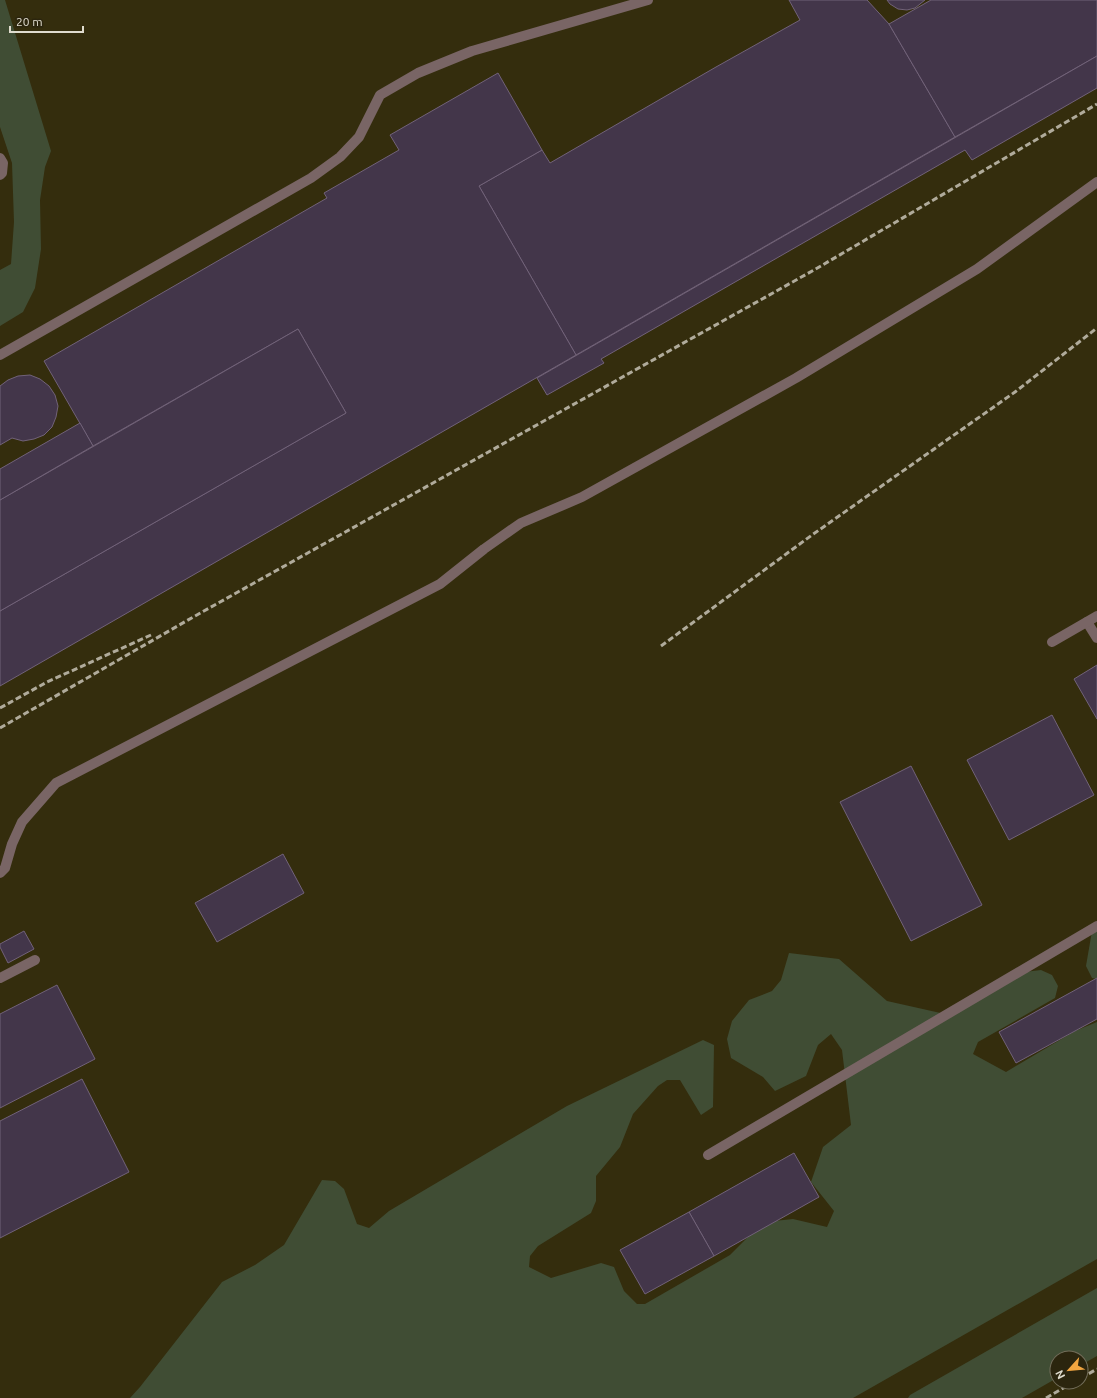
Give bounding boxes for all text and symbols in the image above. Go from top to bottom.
scale bar [10,8,83,34]
text: 20 m [16,15,43,28]
north arrow [1049,1350,1089,1390]
text: N [1053,1368,1067,1381]

